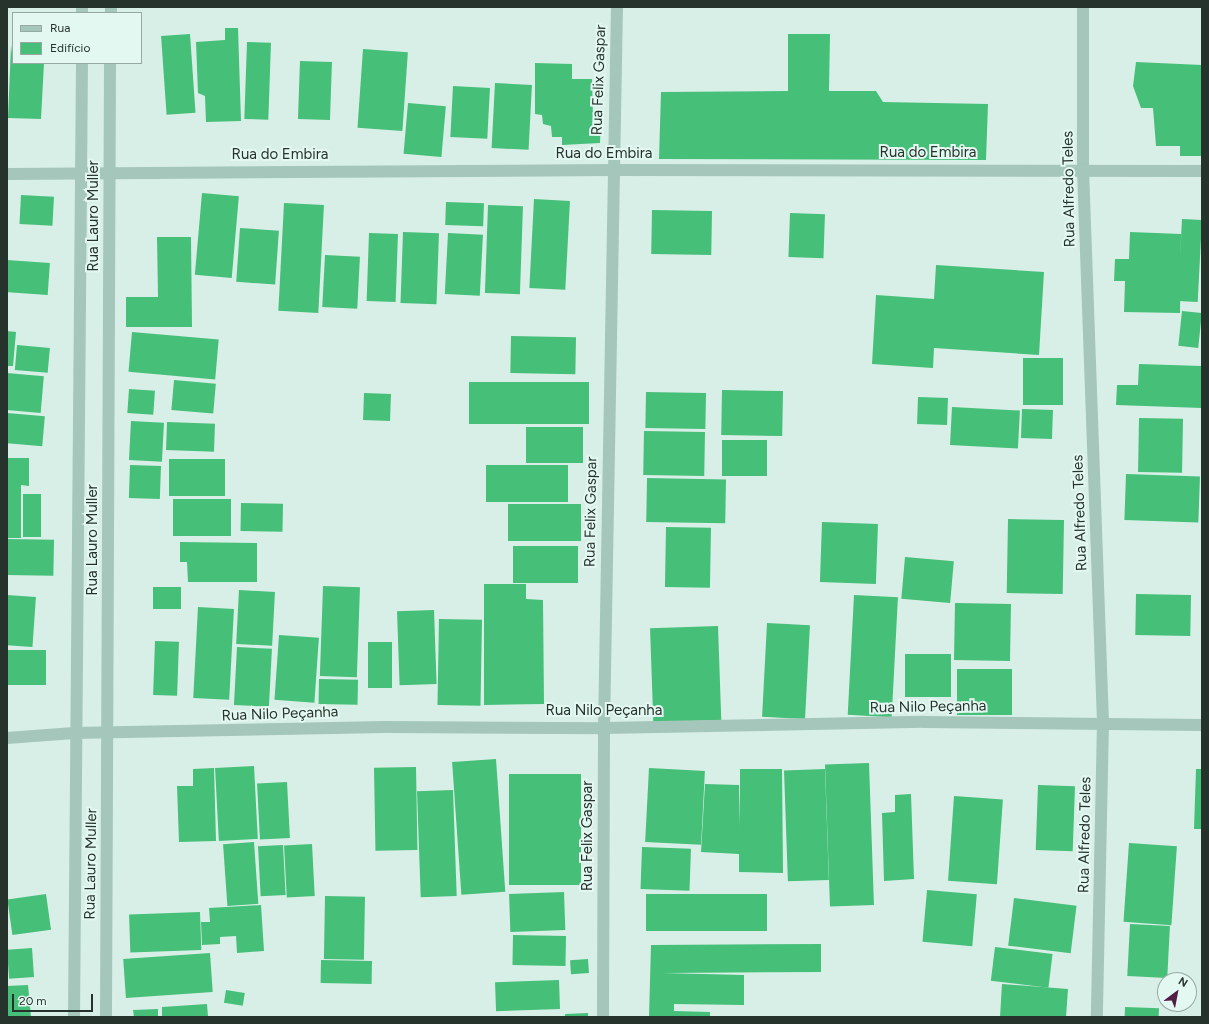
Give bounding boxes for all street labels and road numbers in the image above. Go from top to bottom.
street label: Rua Felix Gaspar [588,24,610,136]
street label: Rua Alfredo Teles [1059,131,1079,247]
street label: Rua do Embira [880,144,976,162]
street label: Rua do Embira [556,145,652,163]
street label: Rua do Embira [232,146,328,164]
street label: Rua Lauro Muller [85,160,103,272]
street label: Rua Alfredo Teles [1069,454,1091,572]
street label: Rua Felix Gaspar [581,457,601,567]
street label: Rua Lauro Muller [84,484,102,596]
street label: Rua Nilo Peçanha [869,697,987,717]
street label: Rua Nilo Peçanha [546,702,662,720]
street label: Rua Nilo Peçanha [221,703,339,725]
street label: Rua Alfredo Teles [1075,777,1095,893]
street label: Rua Felix Gaspar [579,781,597,891]
street label: Rua Lauro Muller [81,808,101,920]

